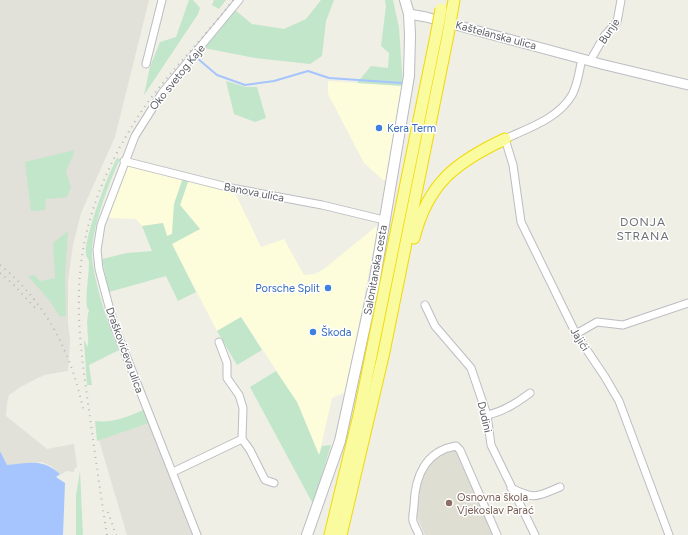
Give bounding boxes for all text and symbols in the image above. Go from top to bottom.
street label: Bunje [596,16,623,47]
street label: Kaštelanska ulica [454,18,538,53]
street label: Oko svetog Kaje [147,42,208,113]
place label: Kera Term [387,122,436,135]
marker: Kera Term [374,123,384,133]
street label: Banova ulica [223,180,285,205]
district label: DONJA STRANA [616,215,670,243]
street label: Salonitanska cesta [361,224,390,316]
place label: Porsche Split [255,282,320,295]
marker: Porsche Split [323,283,333,293]
street label: Draškovićeva ulica [103,306,146,395]
place label: Škoda [321,325,351,339]
street label: Jajići [567,325,592,353]
marker: Škoda [308,327,318,337]
street label: Dudini [475,400,494,434]
place label: Osnovna škola Vjekoslav Parać [457,491,534,517]
marker: Osnovna škola Vjekoslav Parać [444,498,454,508]

